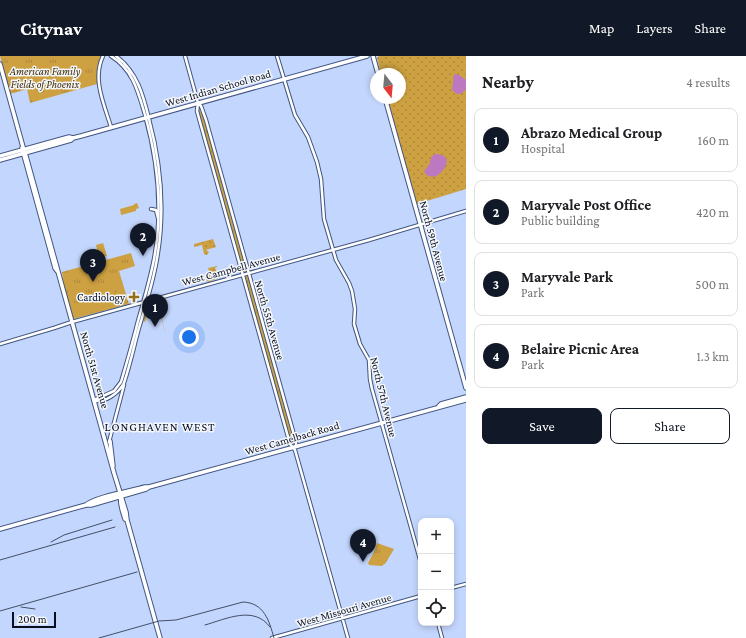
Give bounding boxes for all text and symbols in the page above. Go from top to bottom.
text: Citynav [20,18,82,39]
text: Map [589,20,614,36]
text: Layers [636,20,673,36]
text: Share [695,20,726,36]
park label: American Family Fields of Phoenix [9,65,81,91]
street label: West Indian School Road [164,67,272,109]
north arrow [370,68,406,104]
text: Nearby [482,73,534,92]
text: 4 results [686,75,730,90]
text: Abrazo Medical Group [521,125,662,141]
text: 1 [494,133,498,148]
text: 160 m [698,133,729,148]
text: Hospital [521,141,565,156]
text: Maryvale Post Office [521,197,651,213]
street label: North 59th Avenue [417,199,451,283]
text: 2 [493,205,499,220]
text: 420 m [696,205,729,220]
text: Public building [521,213,600,228]
pin: 2 [130,223,156,256]
pin: 3 [80,249,106,282]
street label: West Campbell Avenue [180,250,282,289]
text: Maryvale Park [521,269,613,285]
text: 3 [493,277,499,292]
text: 500 m [695,277,729,292]
street label: North 55th Avenue [253,279,287,361]
text: Park [521,285,544,300]
place label: Cardiology [77,291,126,304]
marker: Cardiology [128,291,140,303]
pin: 1 [142,294,168,327]
your location [179,327,199,347]
street label: North 51st Avenue [78,330,112,410]
text: Belaire Picnic Area [521,341,639,357]
text: 4 [492,349,500,364]
text: 1.3 km [696,349,729,364]
street label: North 57th Avenue [368,356,400,438]
text: Park [521,357,544,372]
button: Save [482,408,602,444]
button: Share [610,408,730,444]
street label: West Camelback Road [244,419,341,457]
district label: LONGHAVEN WEST [104,420,216,434]
map controls [418,518,454,626]
button: + [418,518,454,554]
pin: 4 [350,529,376,562]
button: − [418,554,454,590]
button: locate [418,590,454,626]
street label: West Missouri Avenue [295,591,393,629]
scale bar [12,610,56,629]
text: 200 m [18,613,47,625]

